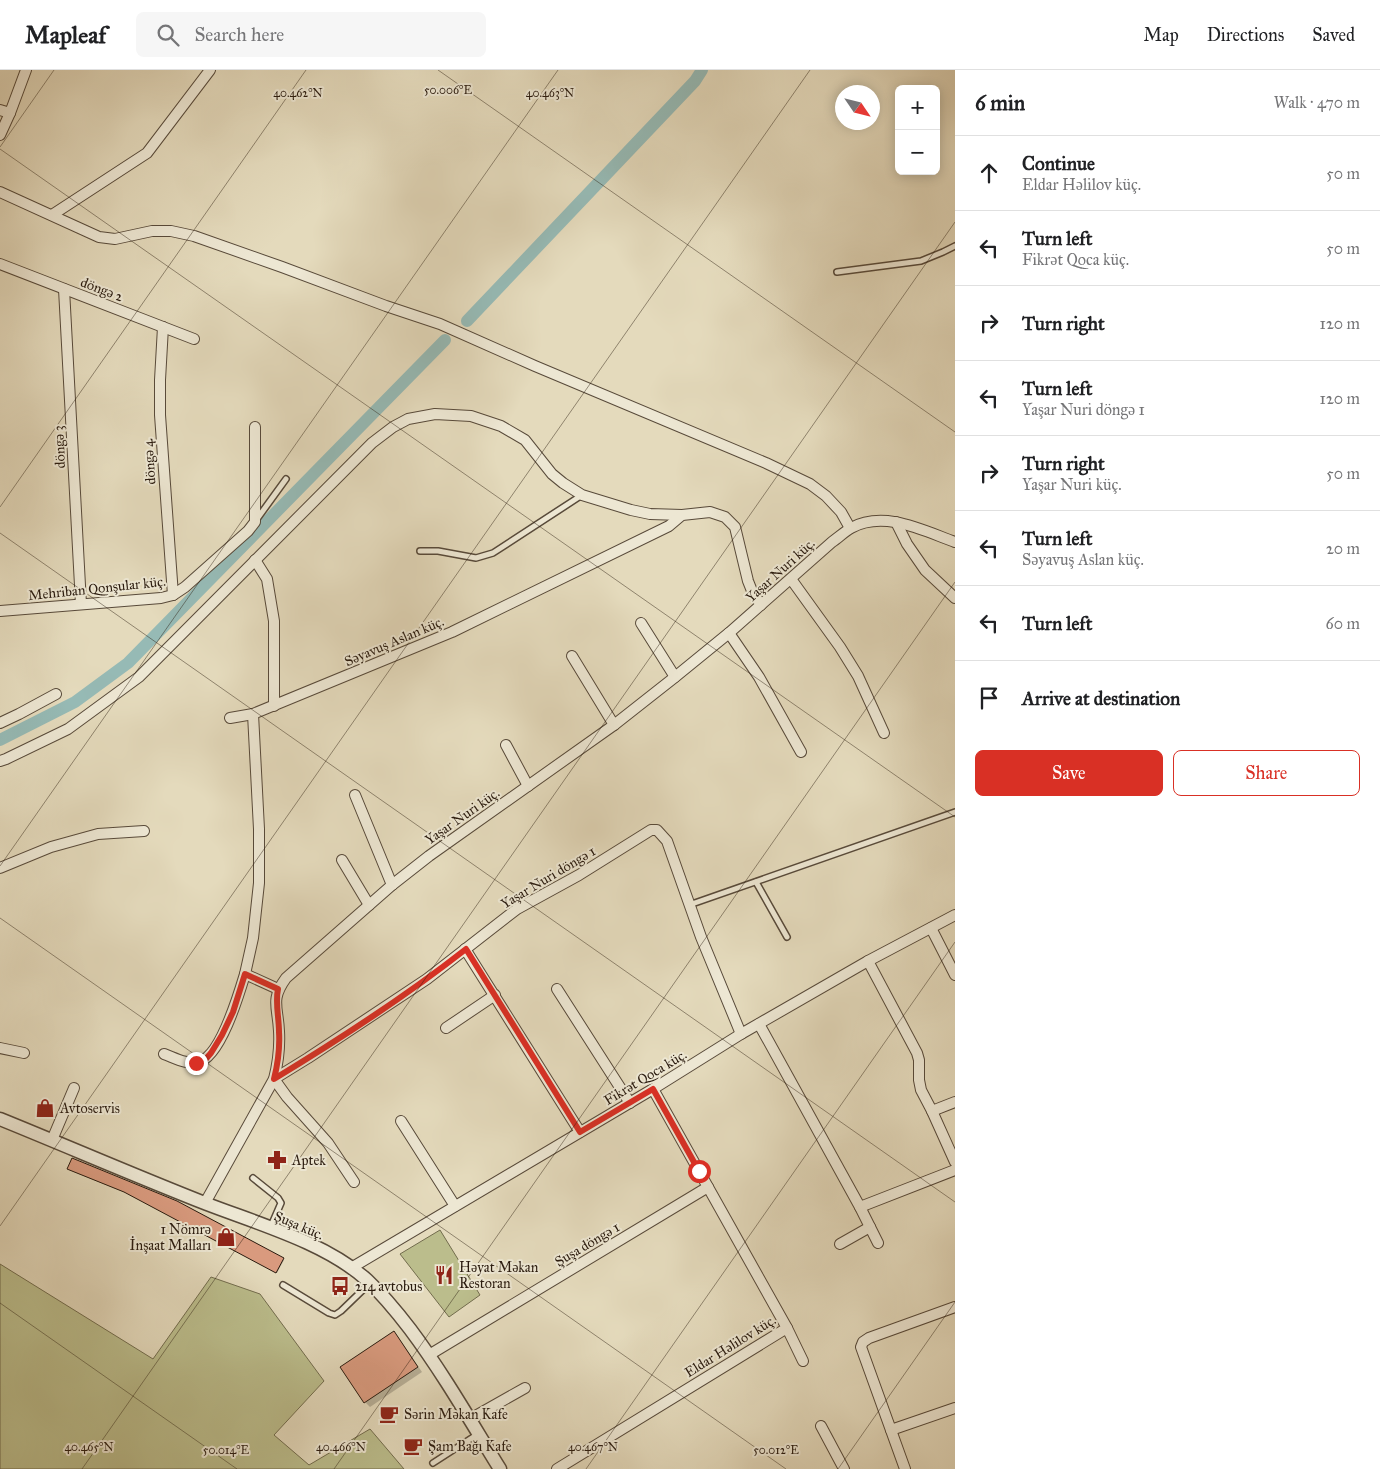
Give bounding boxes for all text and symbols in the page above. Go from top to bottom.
search box [136,12,486,57]
text: Mapleaf [25,20,106,50]
icon: search [154,21,182,49]
text: Search here [194,23,284,46]
text: Map [1143,24,1179,46]
text: Directions [1207,24,1284,46]
text: Saved [1312,24,1355,46]
text: 50.006°E [424,83,472,97]
north arrow [835,85,880,130]
map controls [895,85,940,175]
button: + [895,85,940,130]
text: 40.462°N [273,86,323,100]
text: 40.463°N [526,86,574,100]
text: 6 min [975,90,1025,116]
text: Walk · 470 m [1274,93,1360,112]
button: − [895,130,940,175]
text: Continue [1022,152,1095,175]
icon: ahead [975,159,1003,187]
text: 50 m [1326,164,1360,183]
text: Eldar Həlilov küç. [1022,175,1141,194]
text: Turn left [1022,227,1092,250]
icon: left [975,234,1003,262]
text: 50 m [1326,239,1360,258]
text: Fikrət Qoca küç. [1022,250,1129,269]
street label: döngə 2 [78,274,126,305]
icon: right [975,309,1003,337]
text: Turn right [1022,312,1105,335]
text: 120 m [1320,314,1360,333]
text: Turn left [1022,377,1092,400]
icon: left [975,384,1003,412]
text: 120 m [1320,389,1360,408]
text: Yaşar Nuri döngə 1 [1022,400,1145,419]
street label: döngə 3 [50,425,69,469]
street label: döngə 4 [139,438,160,485]
text: Turn right [1022,452,1105,475]
icon: right [975,459,1003,487]
text: 50 m [1326,464,1360,483]
text: Yaşar Nuri küç. [1022,475,1122,494]
text: Turn left [1022,527,1092,550]
icon: left [975,534,1003,562]
street label: Yaşar Nuri küç. [742,535,818,606]
text: 20 m [1326,539,1360,558]
text: Səyavuş Aslan küç. [1022,550,1144,569]
street label: Mehriban Qonşular küç. [27,573,167,604]
icon: left [975,609,1003,637]
text: Turn left [1022,612,1092,635]
street label: Səyavuş Aslan küç. [342,613,447,670]
text: 60 m [1326,614,1360,633]
icon: arrive [975,684,1003,712]
text: Arrive at destination [1022,687,1180,710]
button: Save [975,750,1163,796]
button: Share [1173,750,1360,796]
street label: Yaşar Nuri küç. [422,784,503,848]
street label: Yaşar Nuri döngə 1 [498,842,599,912]
street label: Fikrət Qoca küç. [601,1046,690,1109]
route end [185,1052,208,1075]
shop icon: Avtoservis [34,1097,56,1119]
place label: Avtoservis [59,1100,120,1117]
pharmacy icon: Aptek [266,1149,288,1171]
place label: Aptek [291,1152,326,1169]
route start [688,1160,711,1183]
street label: Şuşa küç. [271,1207,326,1244]
street label: Şuşa döngə 1 [552,1218,623,1270]
place label: 1 Nömrə İnşaat Malları [130,1221,211,1254]
shop icon: 1 Nömrə İnşaat Malları [215,1226,237,1248]
place label: Həyat Məkan Restoran [459,1259,539,1292]
restaurant icon: Həyat Məkan Restoran [433,1264,455,1286]
bus stop icon: 214 avtobus [329,1275,351,1297]
place label: 214 avtobus [355,1278,422,1295]
street label: Eldar Həlilov küç. [682,1312,779,1381]
cafe icon: Sərin Məkan Kafe [378,1403,400,1425]
place label: Sərin Məkan Kafe [404,1406,508,1423]
cafe icon: Şam Bağı Kafe [402,1435,424,1457]
place label: Şam Bağı Kafe [428,1438,512,1455]
text: 40.465°N [64,1440,114,1454]
text: 40.466°N [316,1440,366,1454]
text: 40.467°N [568,1440,618,1454]
text: 50.014°E [203,1443,250,1457]
text: 50.012°E [753,1443,799,1457]

